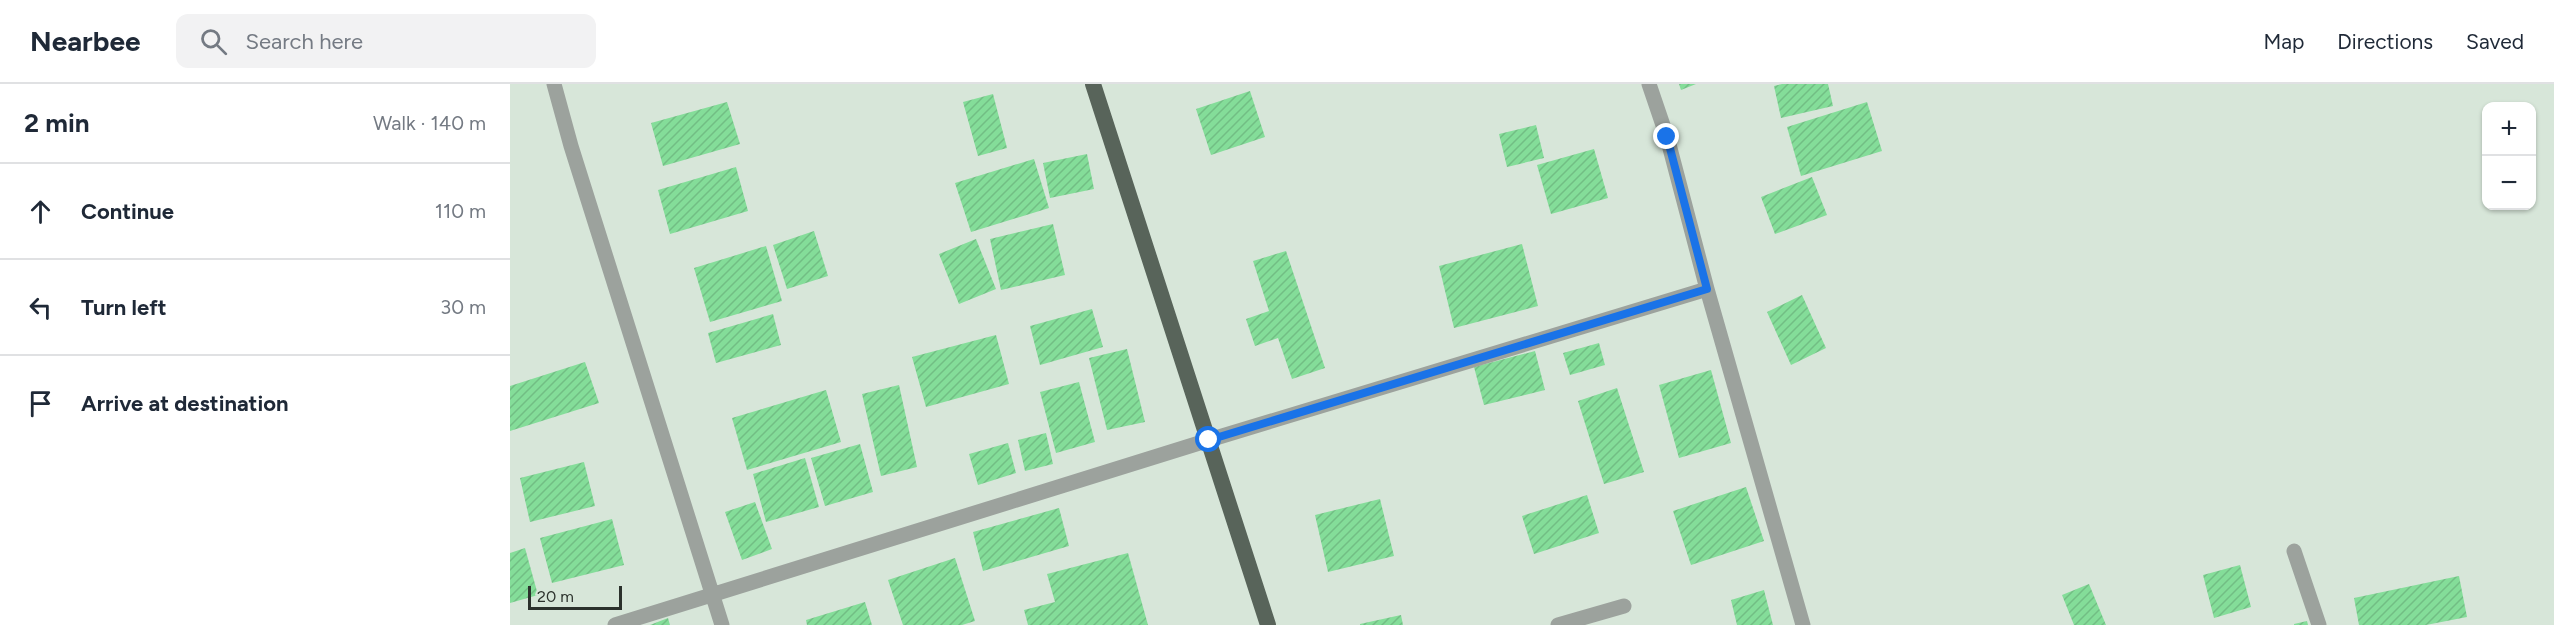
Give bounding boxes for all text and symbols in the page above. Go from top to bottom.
search box [176,14,596,68]
text: Nearbee [30,24,140,58]
icon: search [197,25,230,58]
text: Search here [245,28,363,55]
text: Map [2263,29,2304,54]
text: Directions [2337,29,2433,54]
text: Saved [2466,29,2524,54]
map controls [2482,102,2536,210]
button: + [2482,102,2536,156]
text: 2 min [24,107,90,139]
text: Walk · 140 m [373,111,486,135]
route end [1653,123,1679,149]
button: − [2482,156,2536,210]
icon: ahead [24,195,57,228]
text: Continue [81,198,174,225]
text: 110 m [435,199,486,223]
icon: left [24,291,57,324]
text: Turn left [81,294,167,321]
text: 30 m [440,295,486,319]
icon: arrive [24,387,57,420]
text: Arrive at destination [81,390,289,417]
route start [1195,426,1221,452]
scale bar [528,583,622,610]
text: 20 m [537,587,574,606]

